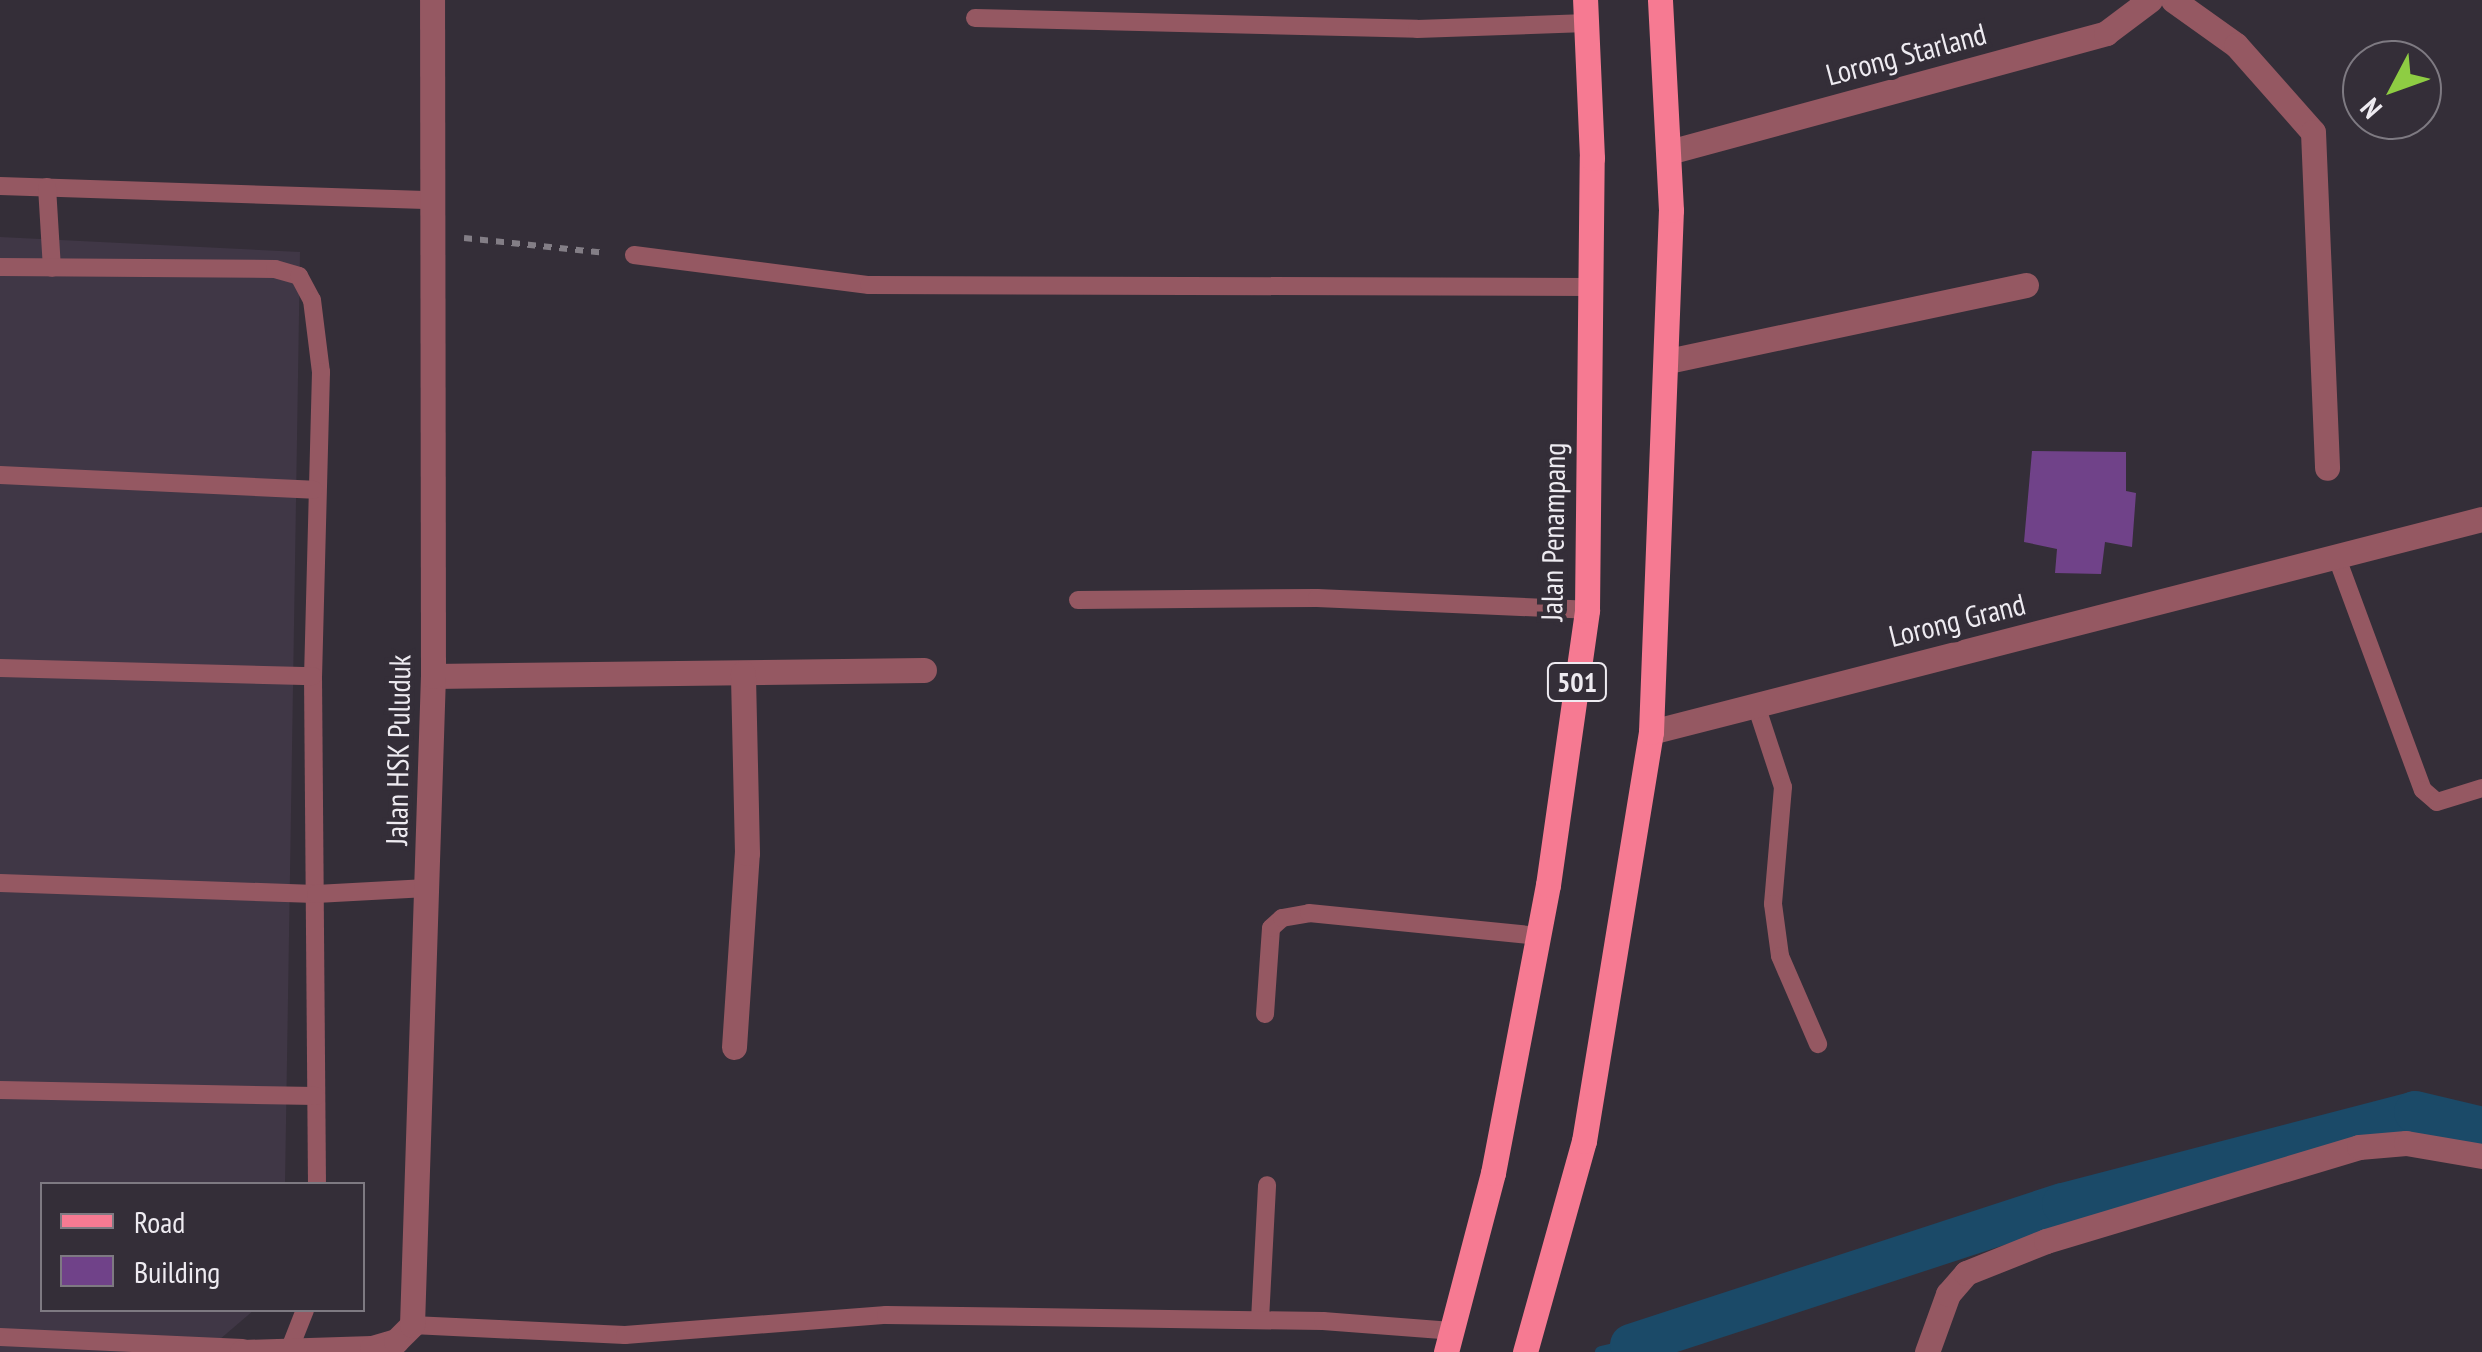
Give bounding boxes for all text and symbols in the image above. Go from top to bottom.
street label: Lorong Starland [1822,15,1990,93]
north arrow [2342,40,2442,140]
text: N [2352,91,2389,127]
street label: Jalan Penampang [1533,442,1573,622]
street label: Lorong Grand [1885,586,2029,654]
street label: Jalan HSK Puluduk [378,654,418,846]
road number: 501 [1544,659,1610,705]
legend [40,1182,365,1312]
text: Road [134,1202,185,1241]
text: Building [134,1252,220,1291]

